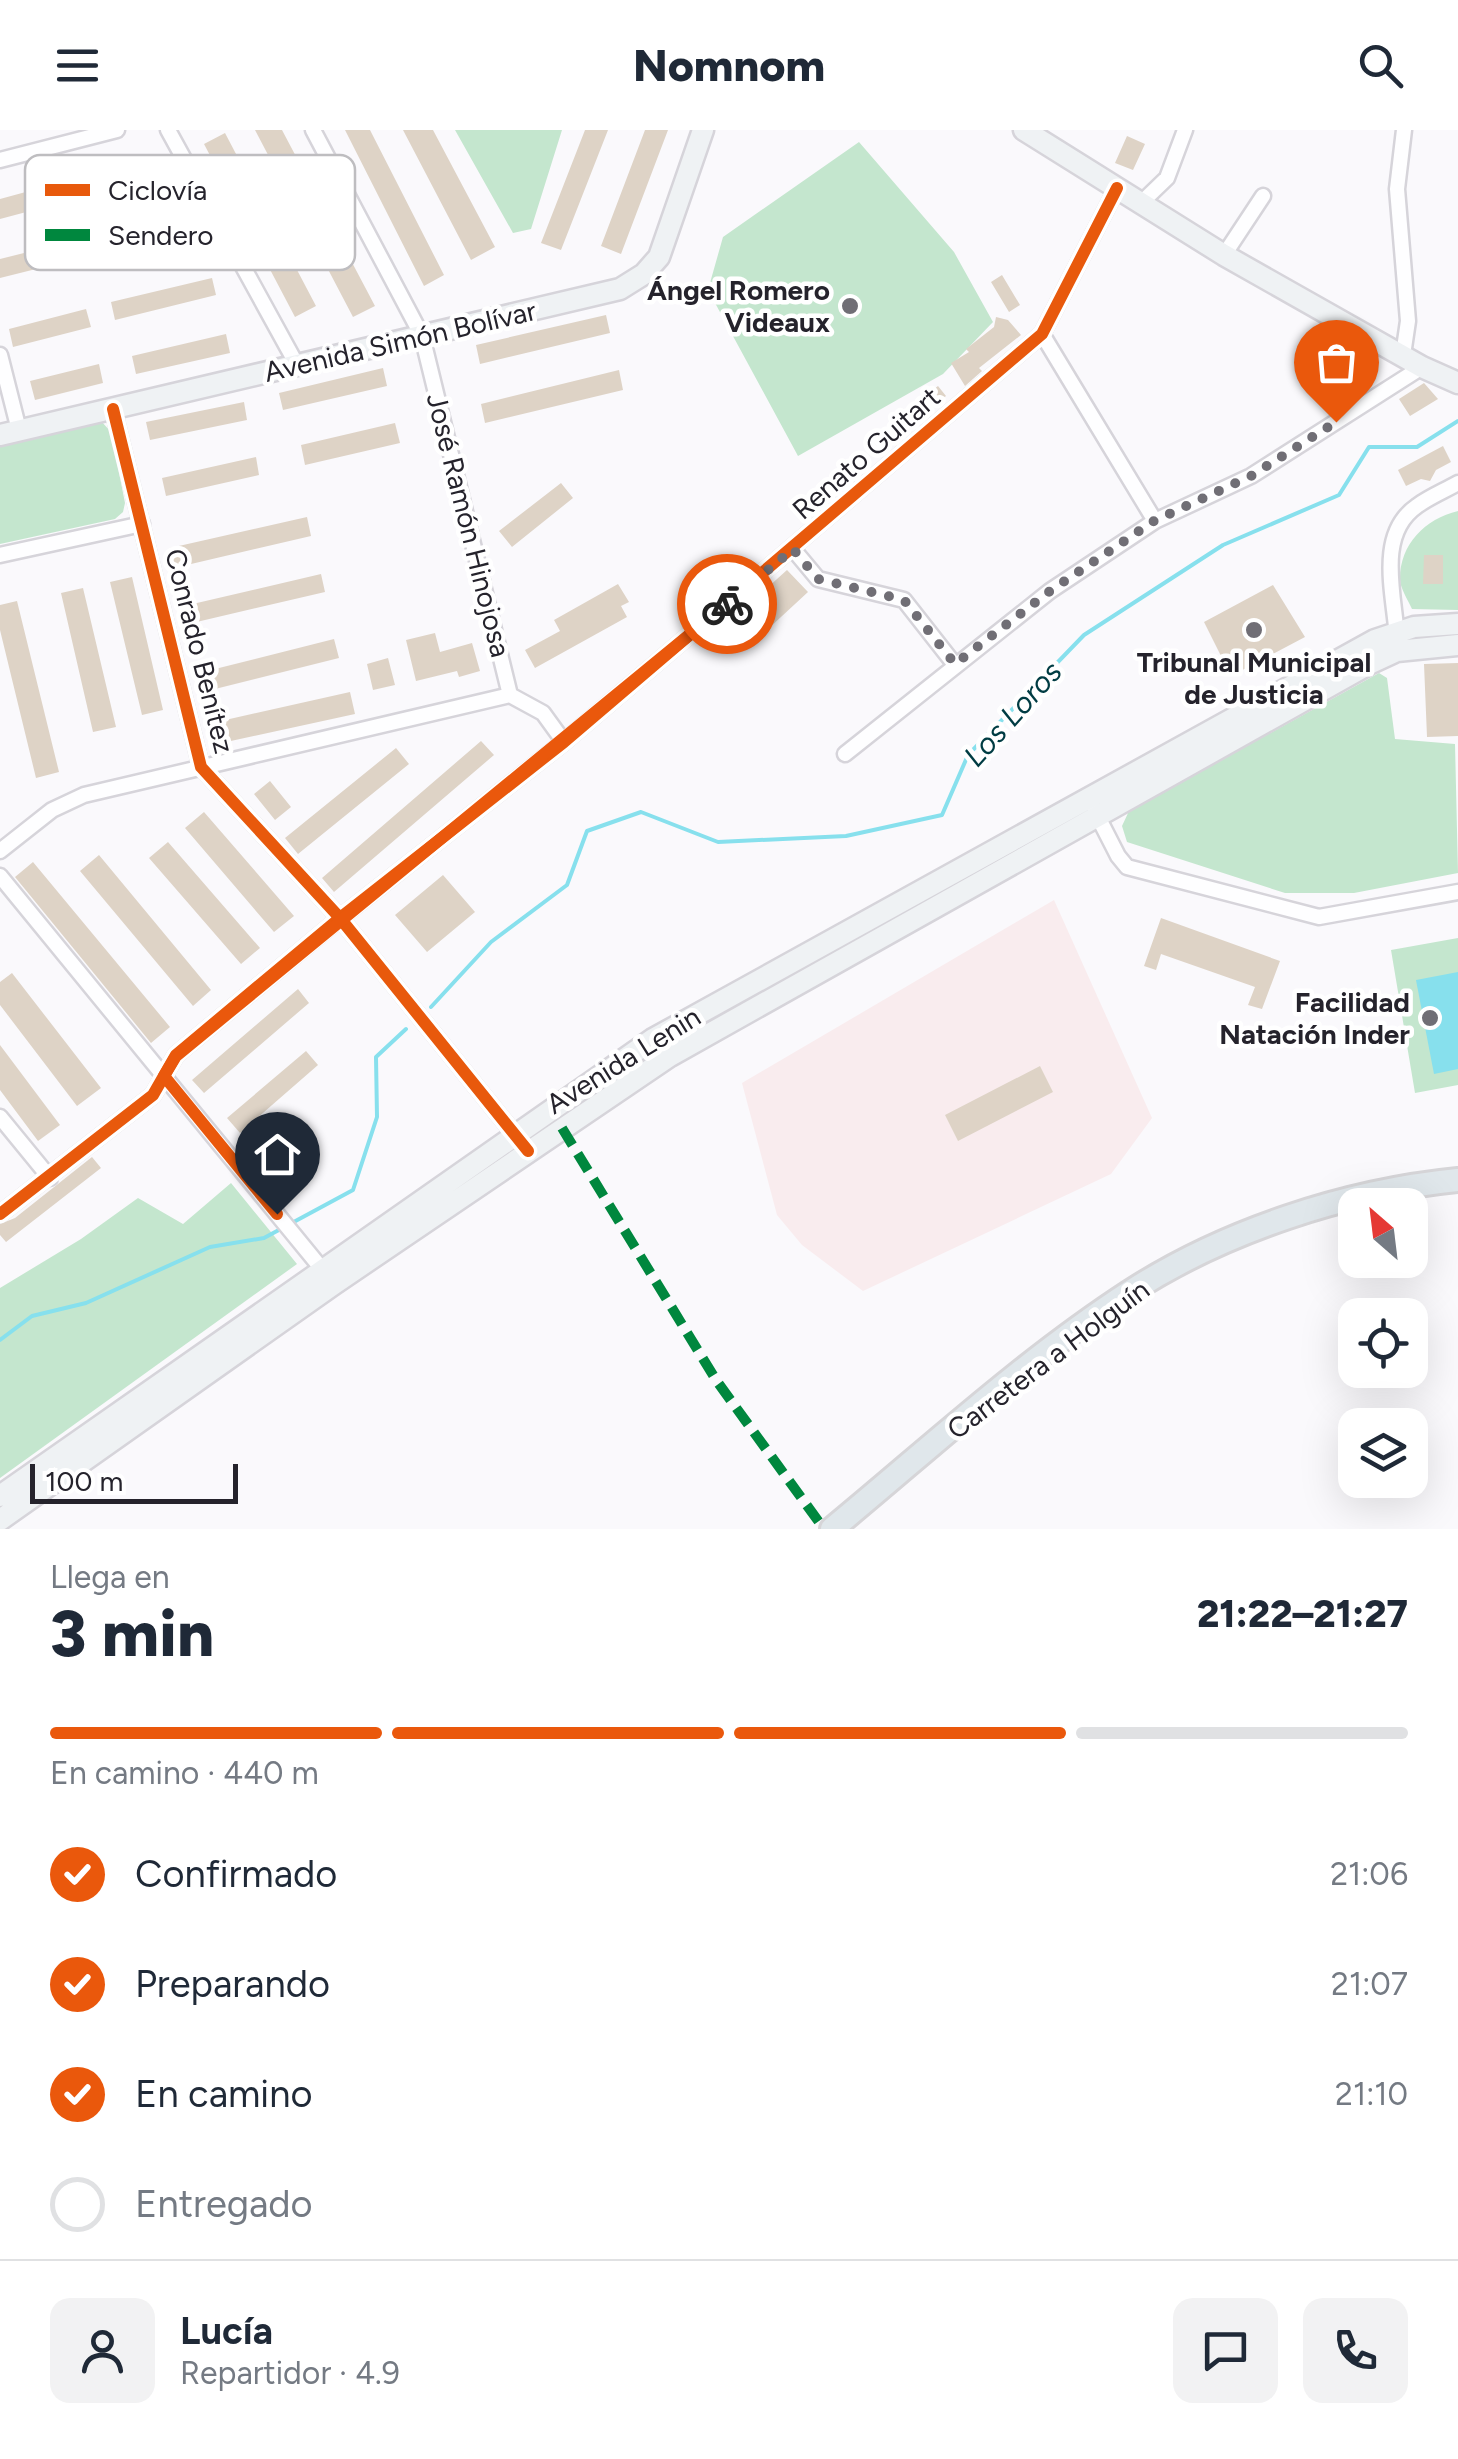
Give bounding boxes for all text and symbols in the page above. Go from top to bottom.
icon: menu [50,38,105,93]
text: Nomnom [633,38,825,92]
icon: search [1353,38,1408,93]
legend [25,155,355,270]
text: Ciclovía [108,173,207,207]
text: Sendero [108,218,214,252]
place label: Ángel Romero Videaux [647,273,830,339]
street label: Avenida Simón Bolívar [261,293,540,389]
marker: Ángel Romero Videaux [839,295,861,317]
pin [1294,320,1379,423]
icon: bag [1309,335,1364,390]
street label: Renato Guitart [785,380,947,526]
street label: José Ramón Hinojosa [420,389,518,661]
street label: Conrado Benítez [158,545,242,757]
courier [677,554,777,654]
icon: bike [700,577,755,632]
marker: Tribunal Municipal de Justicia [1243,619,1265,641]
place label: Tribunal Municipal de Justicia [1137,645,1371,711]
water label: Los Loros [956,653,1070,774]
place label: Facilidad Natación Inder [1219,985,1410,1051]
street label: Avenida Lenin [540,999,706,1121]
marker: Facilidad Natación Inder [1419,1007,1441,1029]
pin [235,1112,320,1215]
icon: home [250,1127,305,1182]
north arrow [1338,1188,1428,1278]
map controls [1338,1188,1428,1498]
street label: Carretera a Holguín [940,1272,1156,1446]
button: locate [1338,1298,1428,1388]
button: layers [1338,1408,1428,1498]
scale bar [30,1459,238,1504]
text: 100 m [45,1464,123,1498]
text: Llega en [50,1558,170,1596]
text: 21:22–21:27 [1197,1591,1408,1637]
text: 3 min [50,1594,214,1672]
text: En camino · 440 m [50,1754,319,1792]
icon: check [50,1847,105,1902]
text: Confirmado [135,1851,337,1897]
text: 21:06 [1330,1855,1408,1893]
icon: check [50,1957,105,2012]
text: Preparando [135,1961,330,2007]
text: 21:07 [1331,1965,1408,2003]
icon: check [50,2067,105,2122]
text: En camino [135,2071,312,2117]
text: 21:10 [1335,2075,1408,2113]
text: Entregado [135,2181,313,2227]
button: person [50,2298,155,2403]
button: chat [1173,2298,1278,2403]
button: phone [1303,2298,1408,2403]
text: Lucía [180,2308,273,2354]
text: Repartidor · 4.9 [180,2354,400,2392]

